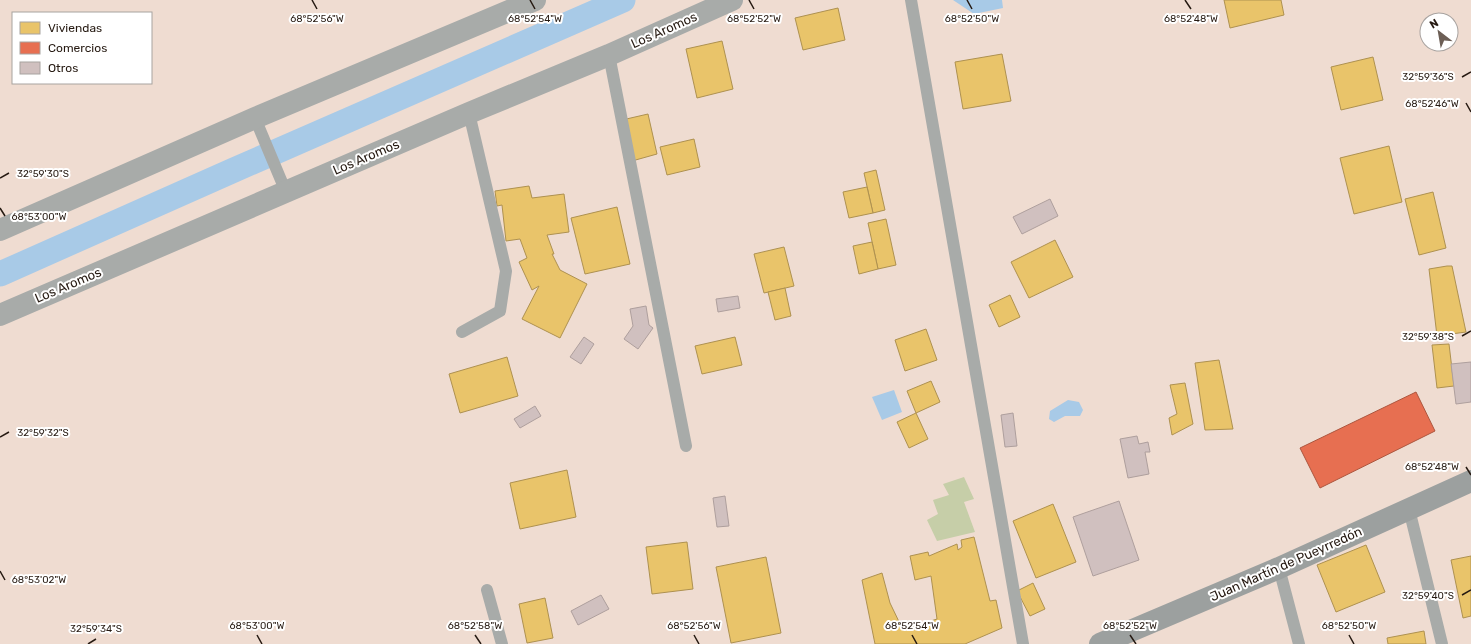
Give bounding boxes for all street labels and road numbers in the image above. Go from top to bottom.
street label: Los Aromos [629,9,700,51]
street label: Los Aromos [331,136,402,178]
street label: Los Aromos [33,264,104,306]
street label: Juan Martín de Pueyrredón [1208,524,1364,604]

